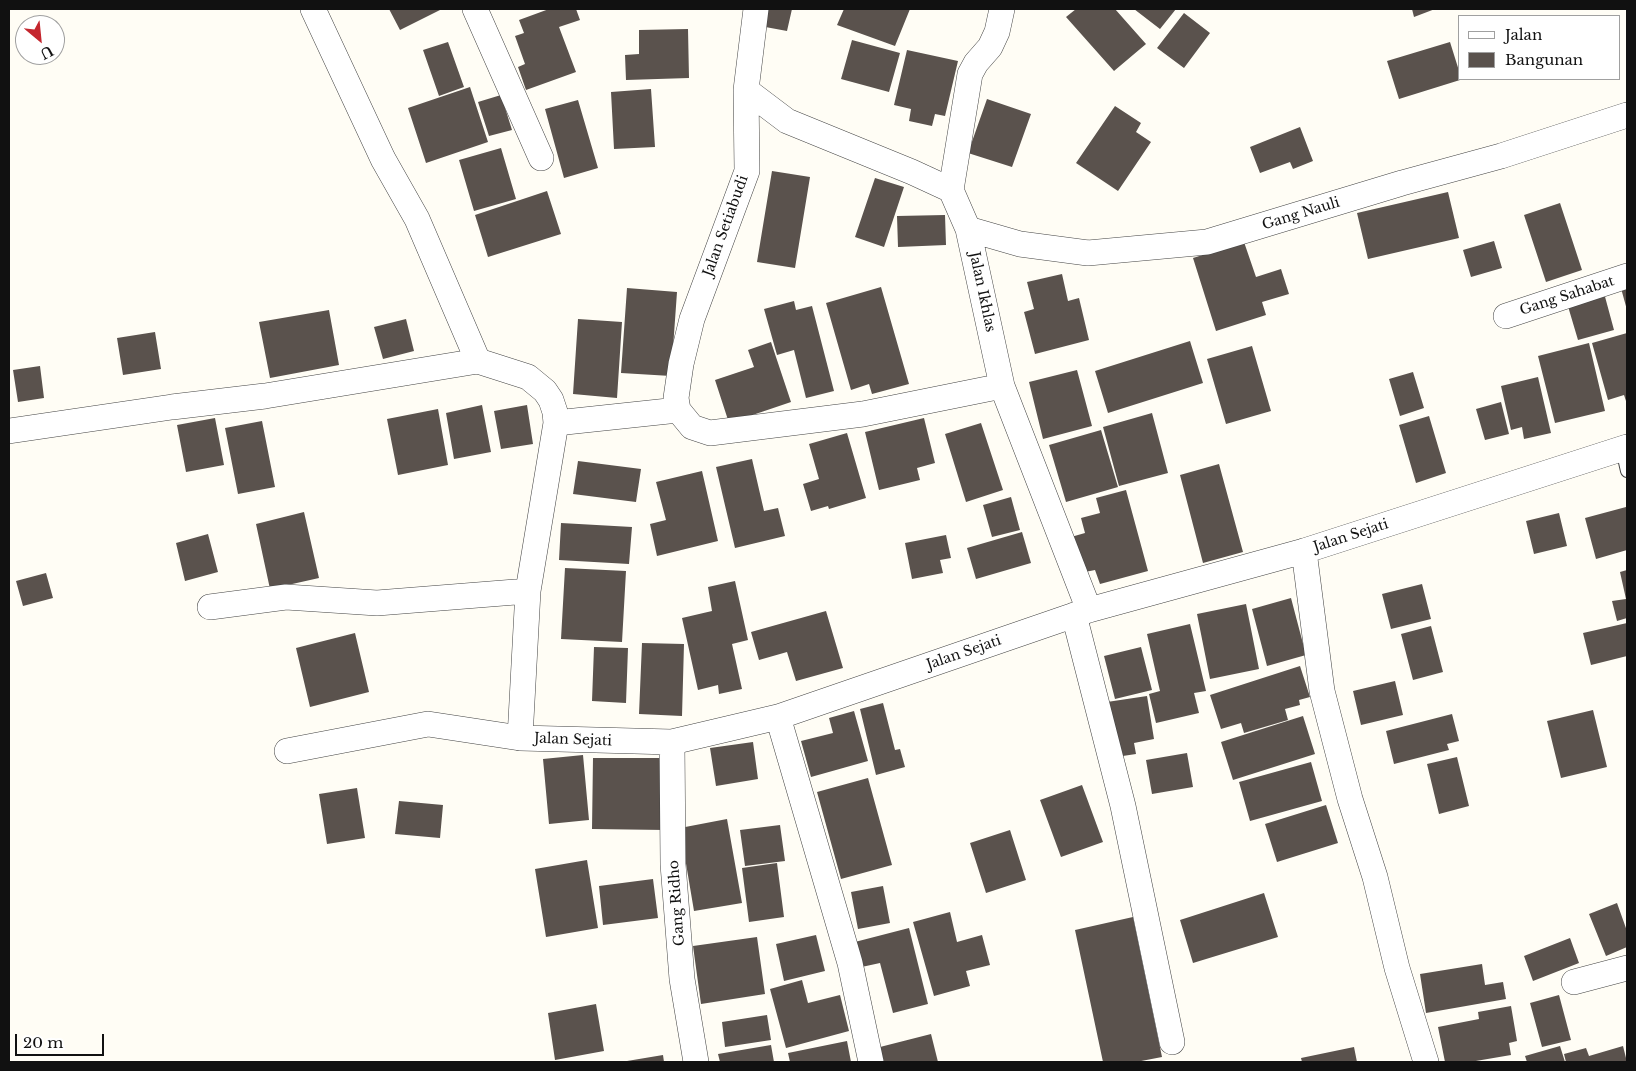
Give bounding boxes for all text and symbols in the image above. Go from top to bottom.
north arrow [15,15,65,65]
legend [1458,15,1621,80]
text: Jalan [1505,25,1542,44]
text: U [37,42,56,63]
text: Bangunan [1505,50,1583,69]
street label: Jalan Setiabudi [700,173,752,279]
street label: Gang Nauli [1260,194,1342,234]
street label: Jalan Ikhlas [965,250,999,334]
street label: Gang Sahabat [1518,273,1616,319]
street label: Jalan Sejati [1311,516,1391,556]
street label: Jalan Sejati [924,632,1004,674]
street label: Jalan Sejati [534,730,612,750]
street label: Gang Ridho [666,860,688,946]
scale bar [18,1024,106,1056]
text: 20 m [23,1033,63,1052]

